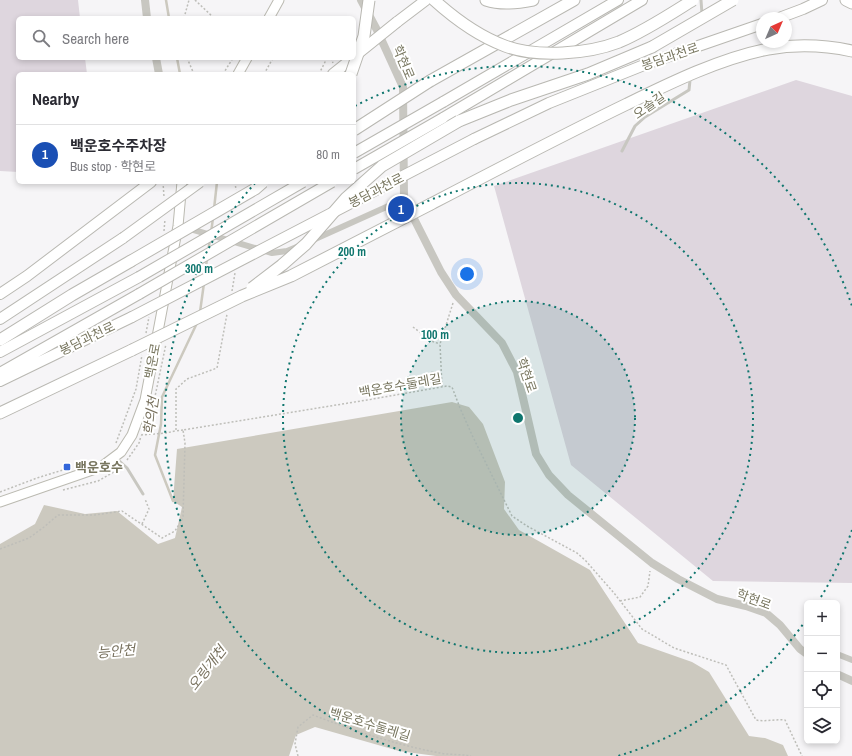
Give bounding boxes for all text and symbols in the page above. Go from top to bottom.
north arrow [756,12,792,48]
search box [16,16,356,60]
icon: search [30,27,52,49]
text: Search here [62,28,129,49]
street label: 봉담과천로 [639,39,701,74]
street label: 학현로 [389,42,418,82]
text: Nearby [32,87,79,110]
street label: 오솔길 [630,88,669,123]
text: 백운호수주차장 [70,135,167,156]
text: 1 [42,146,48,163]
text: 80 m [316,146,340,163]
text: Bus stop · 학현로 [70,158,156,175]
street label: 봉담과천로 [346,169,407,212]
pin: 1 [388,194,414,224]
text: 200 m [338,244,366,260]
text: 300 m [185,261,213,277]
your location [457,264,477,284]
street label: 봉담과천로 [57,318,118,359]
text: 100 m [421,327,449,343]
street label: 백운로 [141,342,164,380]
street label: 학현로 [513,355,540,395]
street label: 백운호수둘레길 [357,370,443,401]
water label: 학의천 [139,395,163,436]
centre of rings [511,411,525,425]
place label: 백운호수 [75,459,123,476]
marker: 백운호수 [62,462,72,472]
street label: 학현로 [734,585,774,614]
map controls [804,600,840,744]
button: + [804,600,840,636]
button: − [804,636,840,672]
water label: 능안천 [96,640,137,662]
water label: 오링개천 [184,641,231,694]
button: locate [804,672,840,708]
street label: 백운호수둘레길 [327,704,412,745]
button: layers [804,708,840,744]

